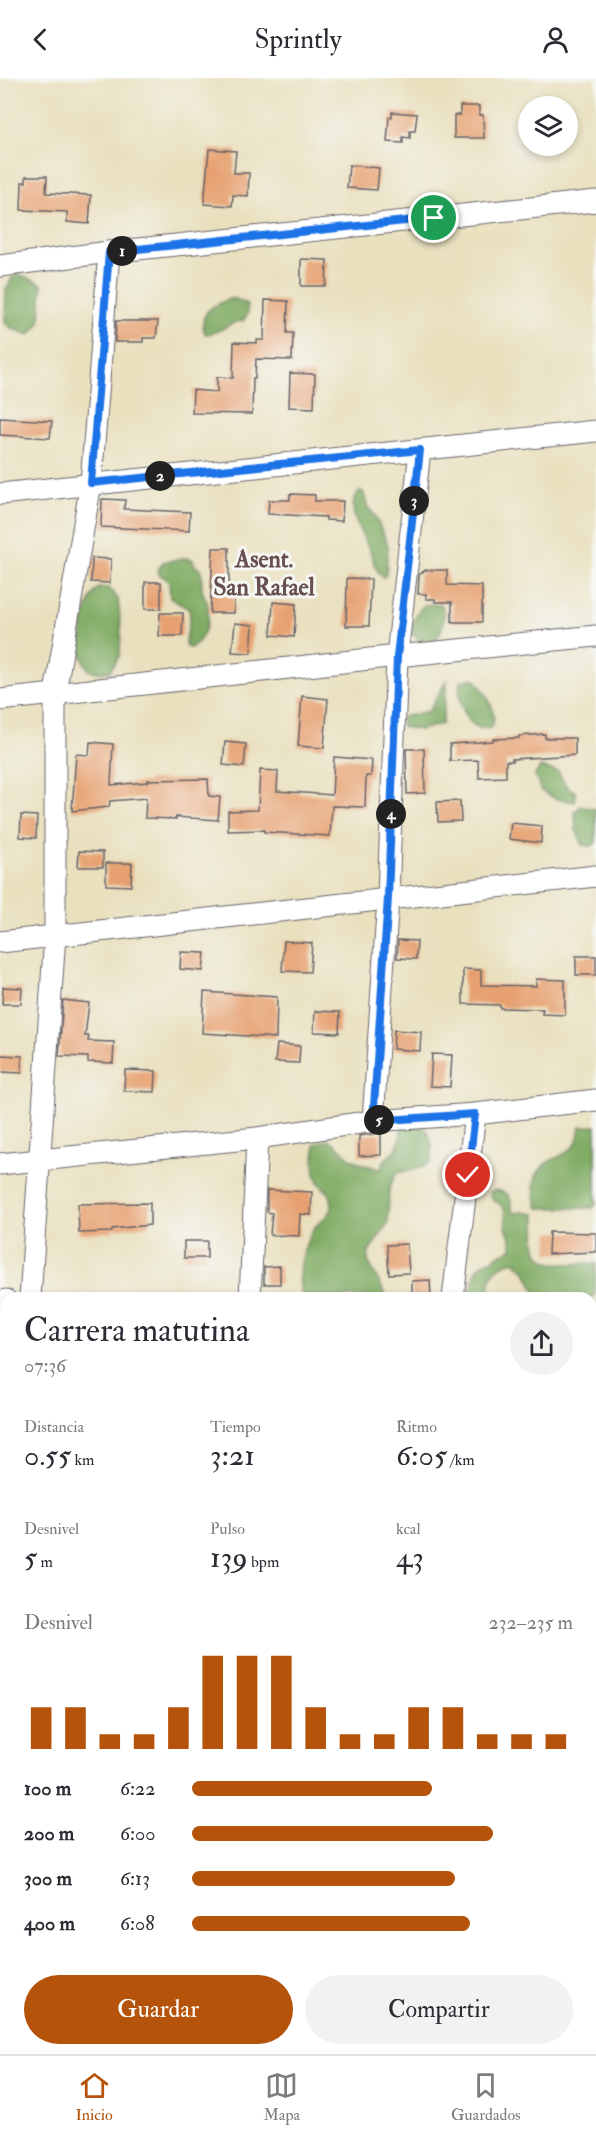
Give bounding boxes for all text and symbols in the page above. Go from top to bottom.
icon: back [24,23,57,56]
text: Sprintly [254,23,342,56]
icon: person [539,23,572,56]
map controls [518,96,578,156]
button: layers [518,96,578,156]
pin [408,192,459,243]
icon: arrive [417,201,450,234]
pin: 1 [107,236,137,266]
text: 1 [119,241,125,261]
pin: 2 [145,461,175,491]
text: 2 [156,466,164,486]
pin: 3 [399,486,429,516]
text: 3 [411,491,417,511]
district label: Asent. San Rafael [213,544,316,603]
pin: 4 [376,799,406,829]
text: 4 [387,804,395,824]
pin: 5 [364,1105,394,1135]
text: 5 [375,1110,383,1130]
pin [442,1149,493,1200]
icon: check [451,1158,484,1191]
text: Carrera matutina [24,1310,250,1351]
button: share [510,1312,573,1375]
text: 07:36 [24,1353,66,1378]
text: Distancia [24,1417,84,1437]
text: Tiempo [210,1417,261,1437]
text: Ritmo [396,1417,437,1437]
text: 0.55 [24,1437,71,1474]
text: 3:21 [210,1437,255,1474]
text: 6:05 [396,1437,447,1474]
text: km [71,1450,95,1470]
text: /km [447,1450,475,1470]
text: Desnivel [24,1519,79,1539]
text: Pulso [210,1519,245,1539]
text: kcal [396,1519,421,1539]
text: 5 [24,1539,37,1576]
text: 139 [210,1539,248,1576]
text: 43 [396,1539,424,1576]
text: m [37,1552,53,1572]
text: bpm [248,1552,279,1572]
text: Desnivel [24,1610,93,1635]
text: 232–235 m [489,1610,573,1635]
text: 100 m [24,1776,71,1801]
text: 6:22 [120,1776,155,1801]
text: 200 m [24,1821,74,1846]
text: 6:00 [120,1821,156,1846]
text: 300 m [24,1866,72,1891]
text: 6:13 [120,1866,150,1891]
text: 400 m [24,1911,75,1936]
text: 6:08 [120,1911,155,1936]
button: Guardar [24,1975,293,2044]
button: Compartir [305,1975,573,2044]
tab: Inicio [75,2069,113,2125]
tab: Mapa [263,2069,300,2125]
tab: Guardados [451,2069,521,2125]

